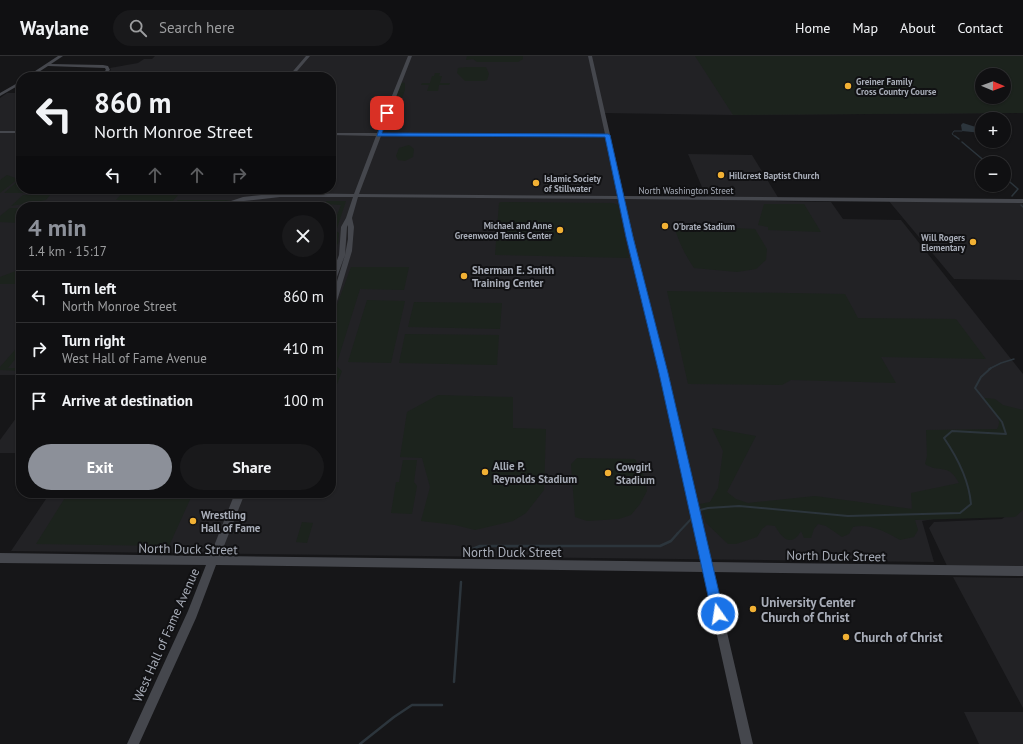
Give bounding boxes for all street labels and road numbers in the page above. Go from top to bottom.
street label: North Washington Street [639,185,733,196]
street label: North Duck Street [138,540,238,558]
street label: North Duck Street [462,544,562,561]
street label: North Duck Street [786,547,886,565]
street label: West Hall of Fame Avenue [129,565,203,705]

